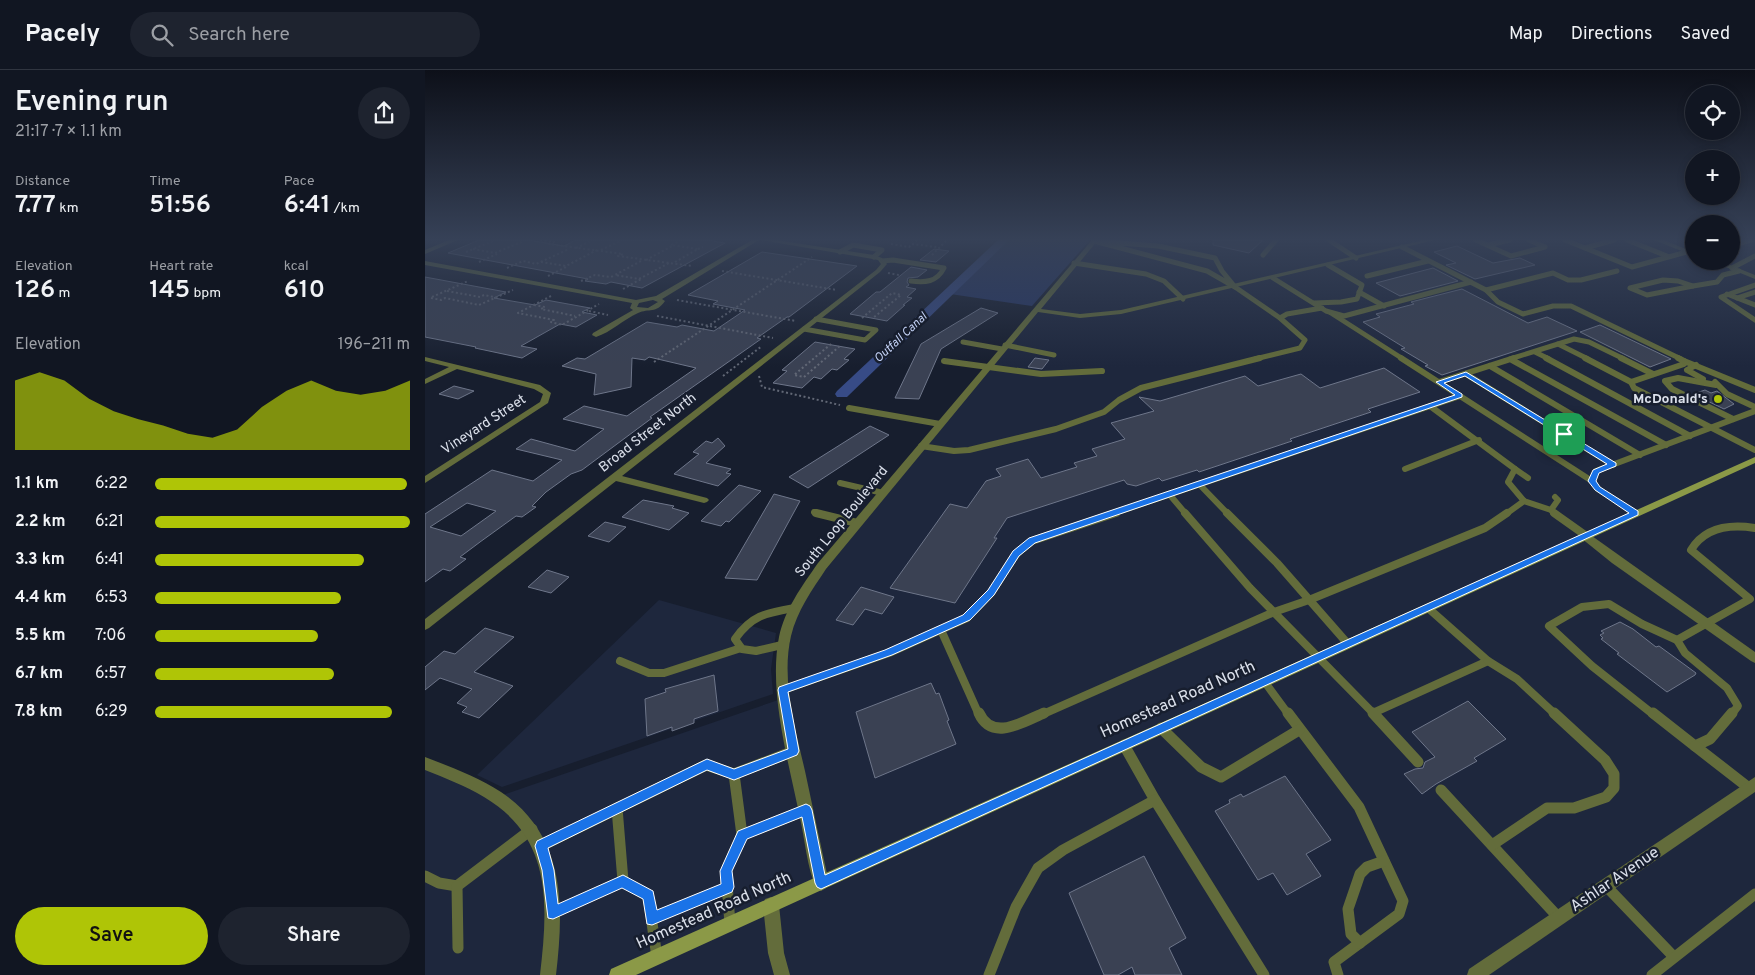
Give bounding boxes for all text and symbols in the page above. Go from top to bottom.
search box [130,12,480,57]
text: Pacely [25,20,100,50]
icon: search [148,21,176,49]
text: Search here [188,23,290,47]
text: Map [1509,23,1543,46]
text: Directions [1571,23,1653,46]
text: Saved [1681,23,1730,46]
text: Evening run [15,85,169,121]
map controls [1685,85,1740,270]
button: locate [1685,85,1740,140]
button: share [358,87,410,139]
text: 21:17 · 7 × 1.1 km [15,122,122,142]
button: + [1685,150,1740,205]
text: Distance [15,173,70,190]
text: Time [149,173,181,190]
text: Pace [284,173,314,190]
text: 7.77 [15,190,56,222]
text: 51:56 [149,190,211,222]
text: 6:41 [284,190,330,222]
text: km [56,200,79,217]
text: /km [330,200,360,217]
button: − [1685,215,1740,270]
text: Elevation [15,258,73,275]
text: Heart rate [149,258,213,275]
text: kcal [284,258,309,275]
text: 126 [15,275,55,307]
text: 145 [149,275,190,307]
text: 610 [284,275,325,307]
text: m [55,285,70,302]
text: bpm [190,285,221,302]
water label: Outfall Canal [871,309,932,367]
text: Elevation [15,335,81,355]
text: 196–211 m [338,335,410,355]
street label: Broad Street North [596,390,700,476]
street label: Vineyard Street [438,391,530,459]
place label: McDonald's [1633,391,1708,408]
marker: McDonald's [1712,393,1724,405]
pin [1543,413,1585,455]
icon: arrive [1550,420,1578,448]
street label: South Loop Boulevard [792,463,892,581]
text: 1.1 km [15,474,59,494]
text: 6:22 [95,474,128,494]
text: 2.2 km [15,512,65,532]
text: 6:21 [95,512,124,532]
text: 3.3 km [15,550,65,570]
text: 6:41 [95,550,124,570]
text: 4.4 km [15,588,66,608]
text: 6:53 [95,588,128,608]
text: 5.5 km [15,626,65,646]
text: 7:06 [95,626,126,646]
street label: Homestead Road North [1097,657,1259,743]
text: 6.7 km [15,664,63,684]
text: 6:57 [95,664,126,684]
text: 7.8 km [15,702,63,722]
text: 6:29 [95,702,128,722]
street label: Ashlar Avenue [1567,843,1663,917]
street label: Homestead Road North [633,868,795,954]
button: Save [15,907,208,965]
button: Share [218,907,410,965]

